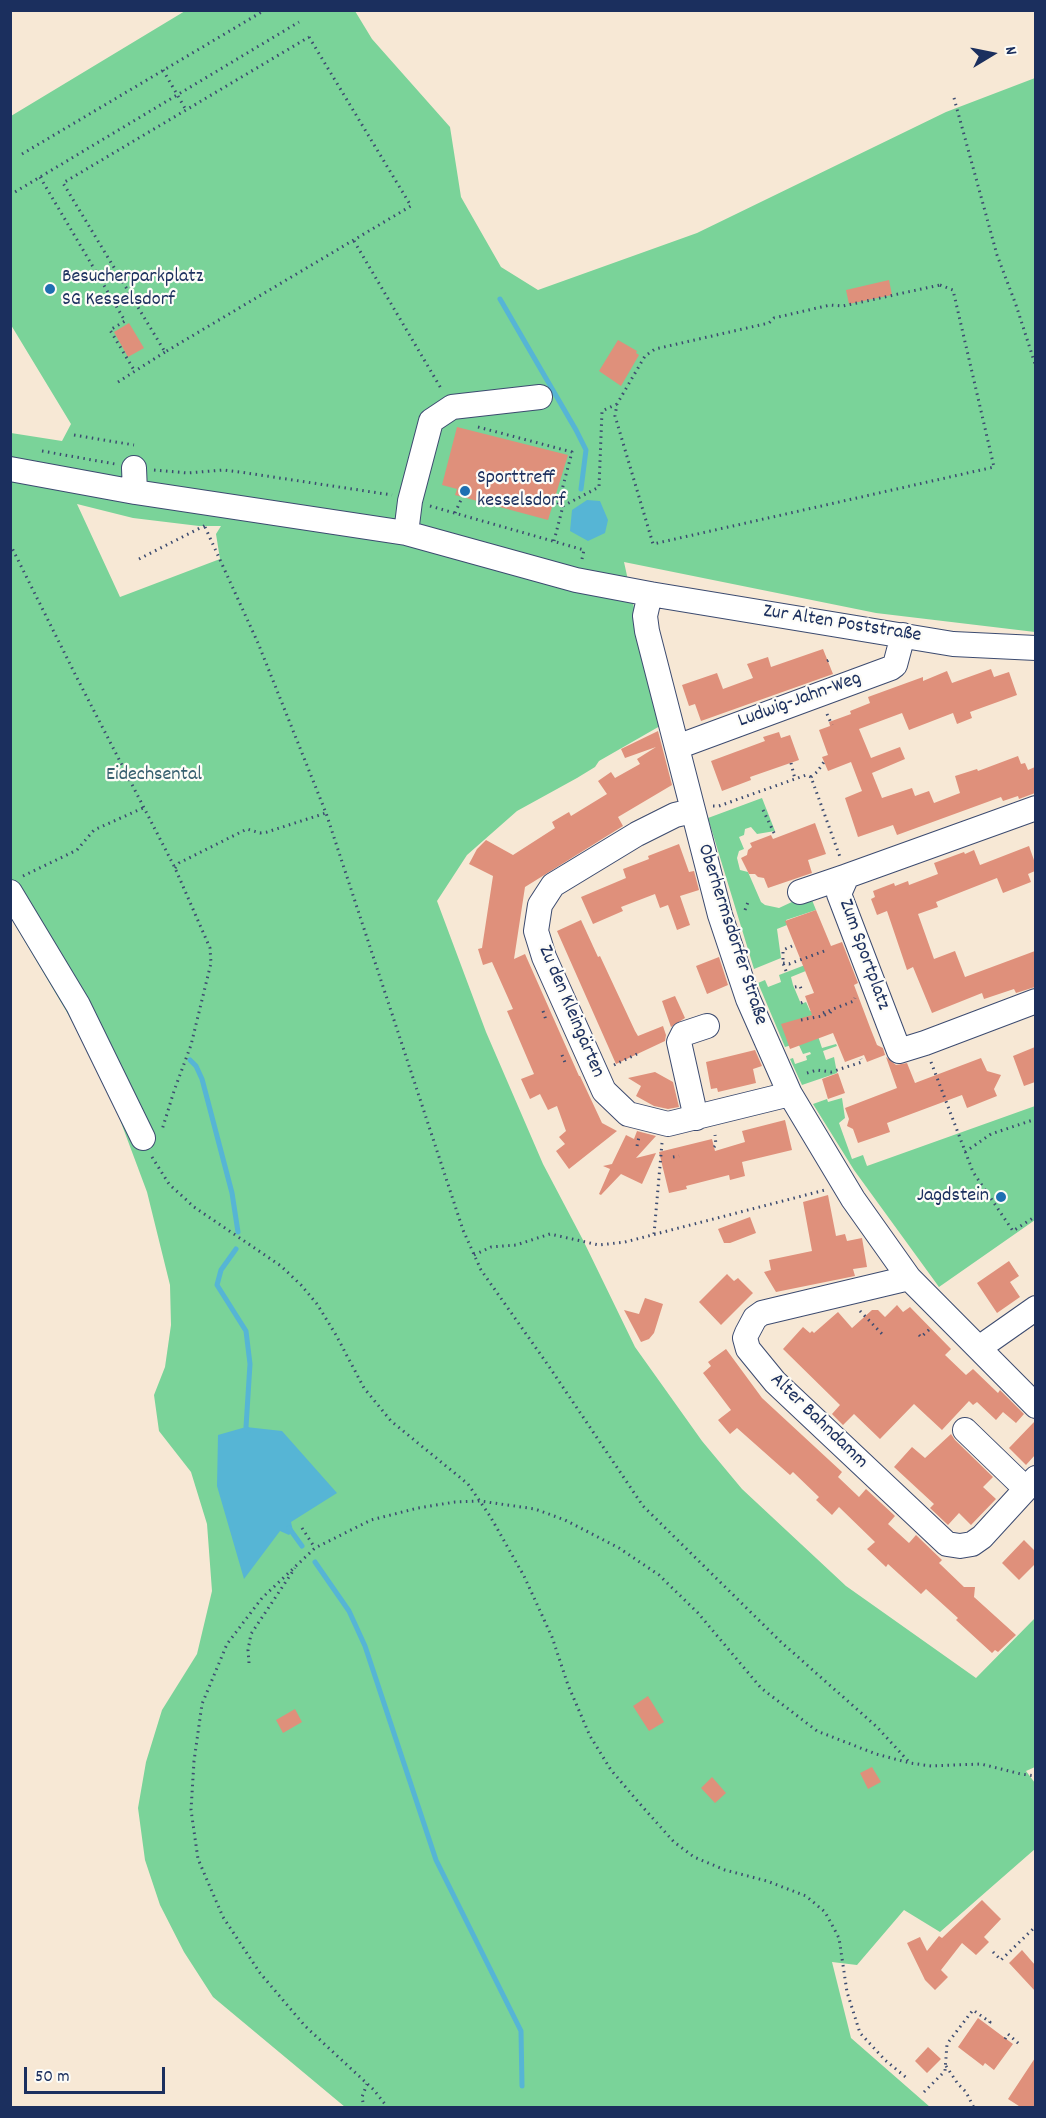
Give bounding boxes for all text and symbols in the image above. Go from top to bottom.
north arrow [962,24,1022,84]
text: N [998,45,1022,57]
place label: Besucherparkplatz SG Kesselsdorf [62,266,203,313]
marker: Besucherparkplatz SG Kesselsdorf [43,282,57,296]
place label: Sporttreff kesselsdorf [477,467,566,514]
marker: Sporttreff kesselsdorf [458,484,472,498]
street label: Zur Alten Poststraße [761,601,923,649]
street label: Ludwig-Jahn-Weg [735,668,865,734]
park label: Eidechsental [106,764,202,788]
street label: Oberhermsdorfer Straße [690,842,772,1028]
street label: Zum Sportplatz [832,896,894,1014]
street label: Zu den Kleingärten [531,942,609,1082]
place label: Jagdstein [917,1185,989,1209]
marker: Jagdstein [994,1190,1008,1204]
street label: Alter Bahndamm [764,1369,872,1475]
scale bar [27,2055,168,2093]
text: 50 m [35,2065,70,2090]

